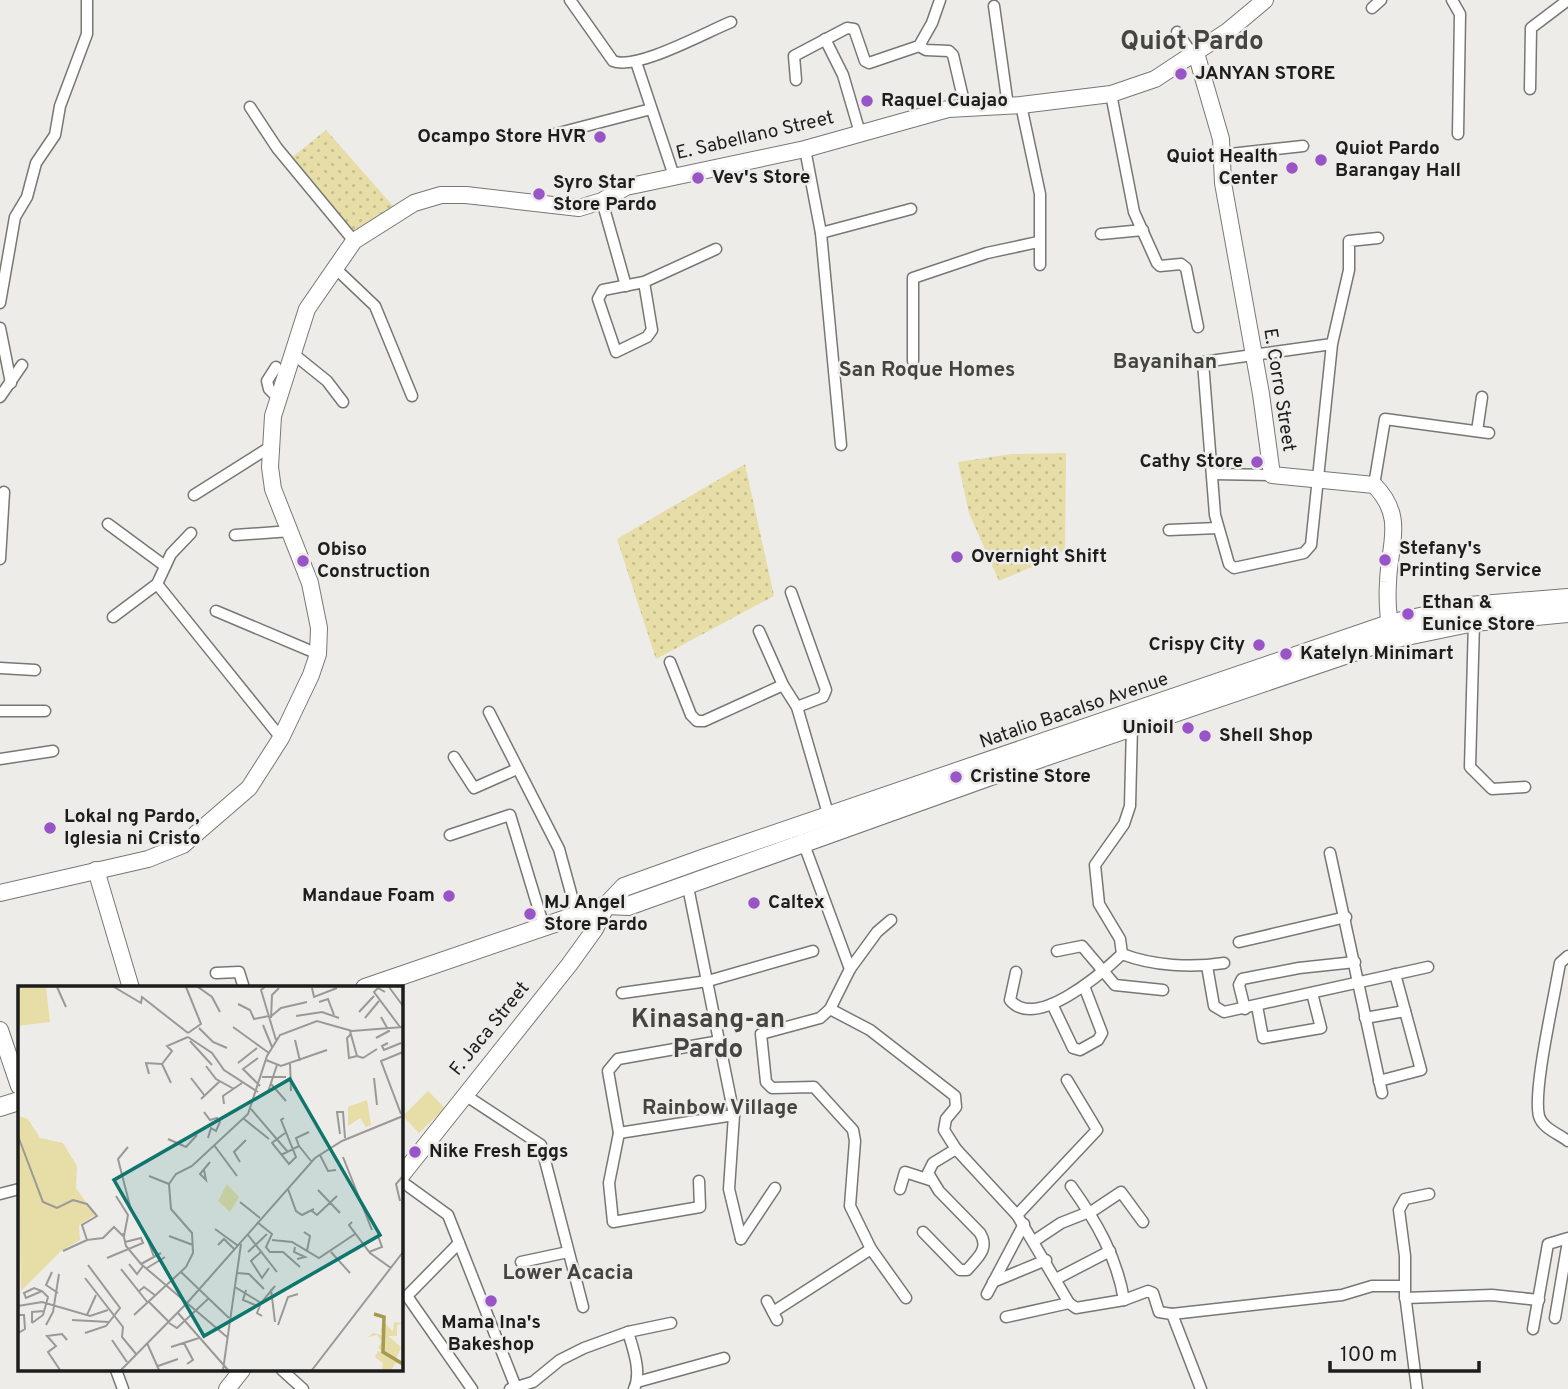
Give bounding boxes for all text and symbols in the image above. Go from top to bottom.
district label: Quiot Pardo [1120,26,1264,59]
place label: JANYAN STORE [1195,62,1335,86]
marker: JANYAN STORE [1173,66,1189,82]
place label: Raquel Cuajao [881,89,1008,113]
marker: Raquel Cuajao [859,93,875,109]
street label: E. Sabellano Street [674,106,836,166]
place label: Ocampo Store HVR [417,125,586,149]
marker: Ocampo Store HVR [592,129,608,145]
place label: Quiot Pardo Barangay Hall [1335,137,1461,183]
place label: Quiot Health Center [1166,145,1278,191]
marker: Quiot Pardo Barangay Hall [1313,152,1329,168]
marker: Quiot Health Center [1284,160,1300,176]
place label: Vev's Store [712,166,810,190]
marker: Vev's Store [690,170,706,186]
place label: Syro Star Store Pardo [553,171,657,217]
marker: Syro Star Store Pardo [531,186,547,202]
street label: E. Corro Street [1257,327,1301,453]
district label: Bayanihan [1113,349,1217,376]
district label: San Roque Homes [839,357,1015,384]
place label: Cathy Store [1139,450,1243,474]
marker: Cathy Store [1249,454,1265,470]
place label: Stefany's Printing Service [1399,537,1542,583]
place label: Obiso Construction [317,538,430,584]
place label: Overnight Shift [971,545,1107,569]
marker: Overnight Shift [949,549,965,565]
marker: Stefany's Printing Service [1377,552,1393,568]
marker: Obiso Construction [295,553,311,569]
place label: Ethan & Eunice Store [1422,591,1535,637]
marker: Ethan & Eunice Store [1400,606,1416,622]
place label: Crispy City [1149,633,1245,657]
marker: Crispy City [1251,637,1267,653]
place label: Katelyn Minimart [1300,642,1454,666]
marker: Katelyn Minimart [1278,646,1294,662]
street label: Natalio Bacalso Avenue [976,667,1172,755]
place label: Unioil [1122,716,1174,740]
marker: Unioil [1180,720,1196,736]
place label: Shell Shop [1219,724,1313,748]
marker: Shell Shop [1197,728,1213,744]
place label: Cristine Store [970,765,1091,789]
marker: Cristine Store [948,769,964,785]
place label: Lokal ng Pardo, Iglesia ni Cristo [64,805,201,851]
marker: Lokal ng Pardo, Iglesia ni Cristo [42,820,58,836]
place label: Mandaue Foam [302,884,435,908]
marker: Mandaue Foam [441,888,457,904]
place label: MJ Angel Store Pardo [544,891,648,937]
place label: Caltex [768,891,825,915]
marker: Caltex [746,895,762,911]
marker: MJ Angel Store Pardo [522,906,538,922]
street label: F. Jaca Street [445,977,535,1081]
inset map [18,986,402,1372]
district label: Kinasang-an Pardo [631,1004,785,1067]
district label: Rainbow Village [642,1095,798,1122]
place label: Nike Fresh Eggs [429,1140,568,1164]
marker: Nike Fresh Eggs [407,1144,423,1160]
district label: Lower Acacia [502,1260,634,1287]
marker: Mama Ina's Bakeshop [483,1293,499,1309]
place label: Mama Ina's Bakeshop [441,1311,541,1357]
scale bar [1330,1330,1479,1374]
text: 100 m [1340,1342,1397,1369]

